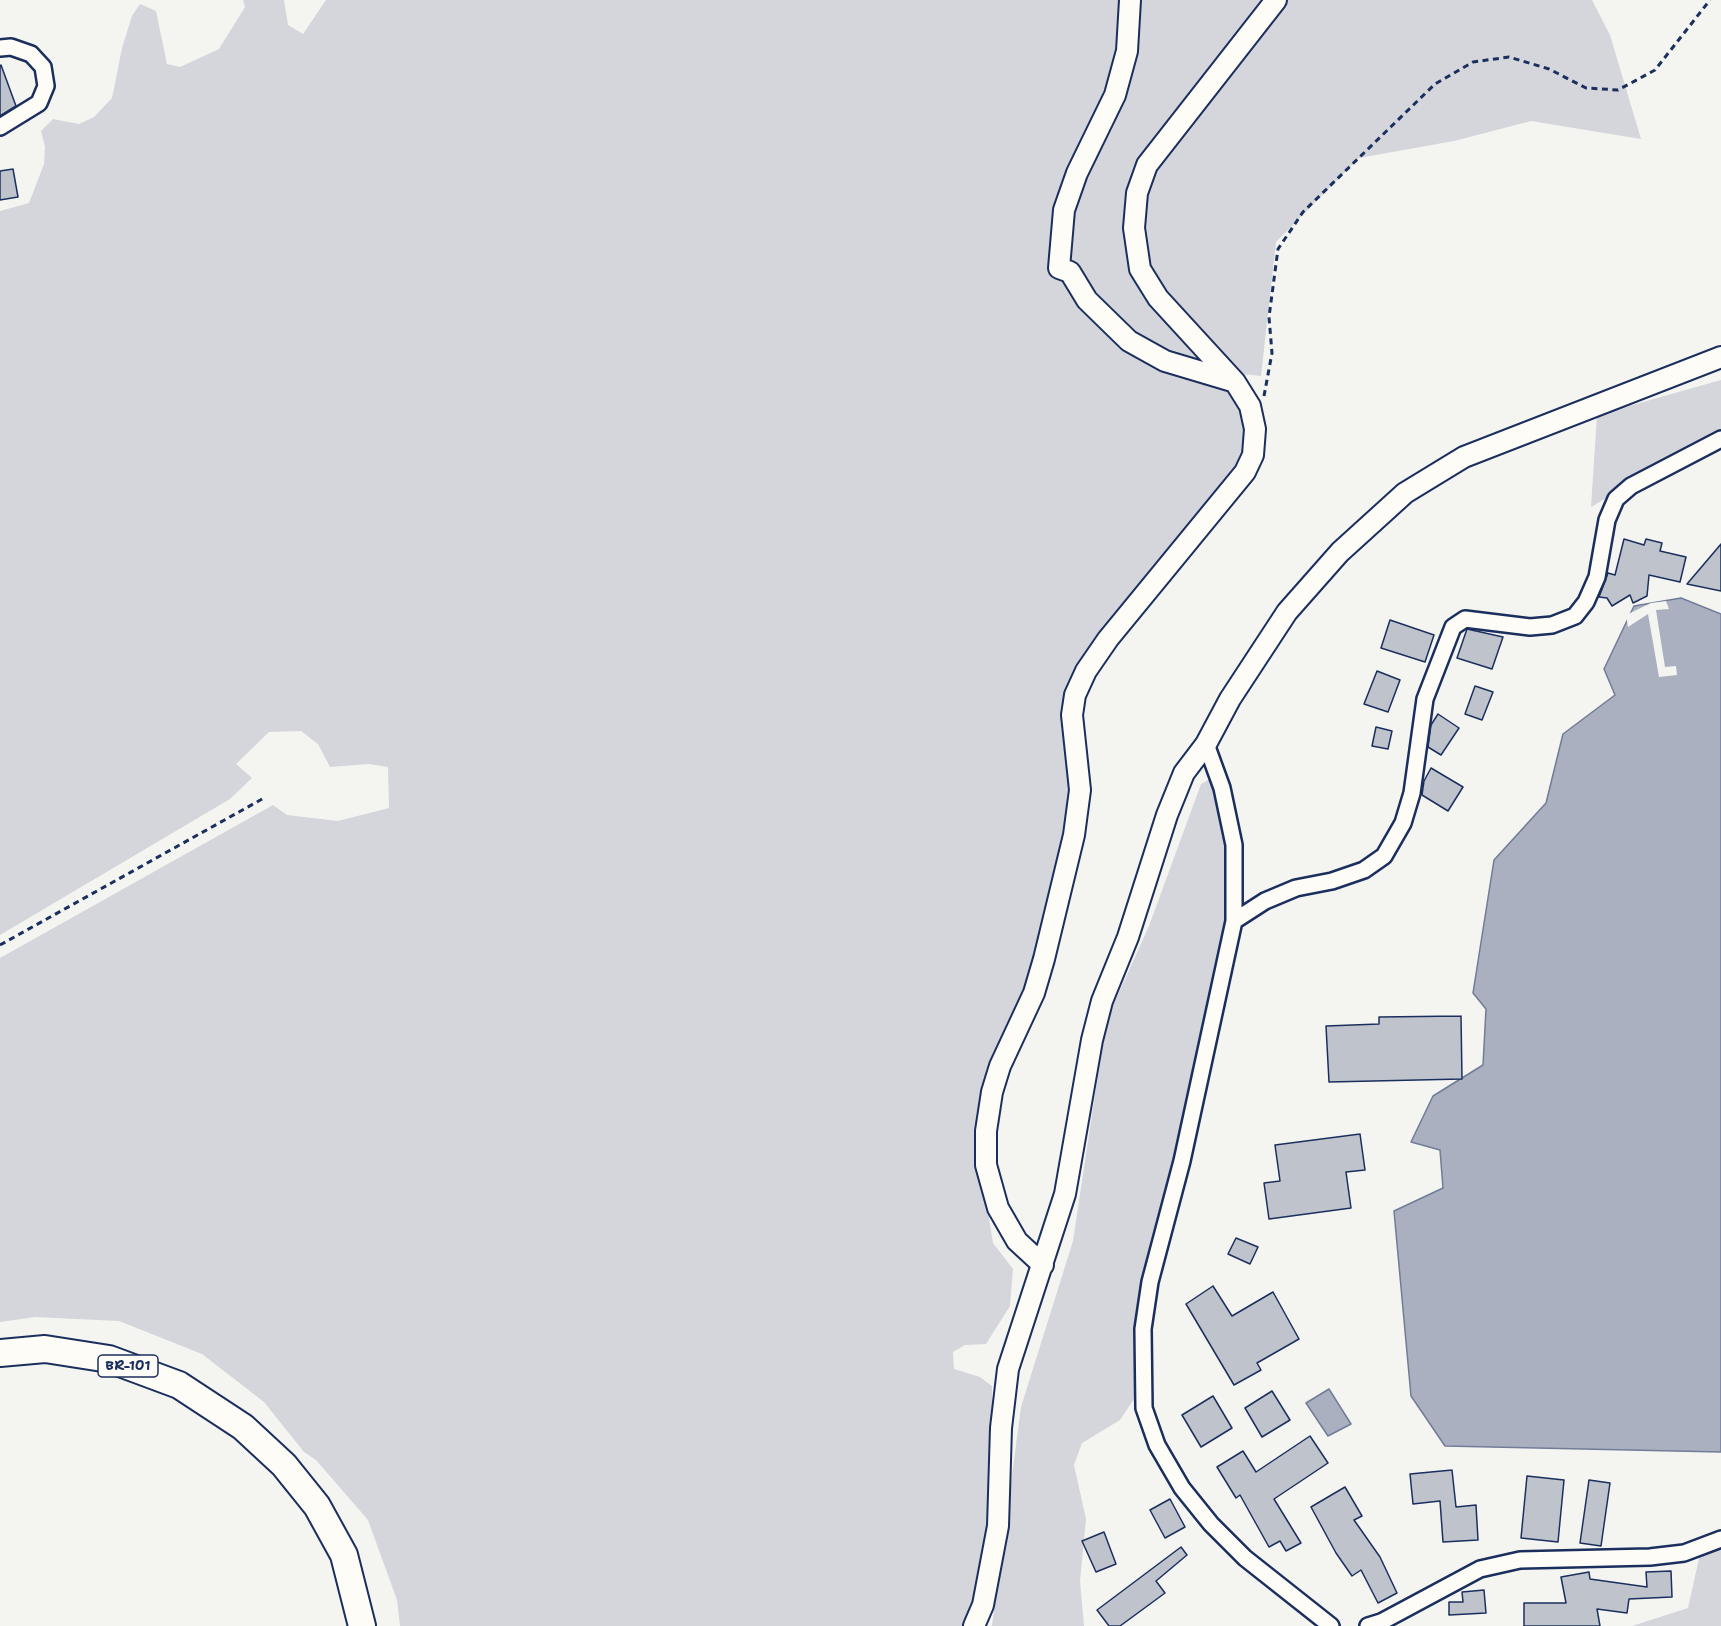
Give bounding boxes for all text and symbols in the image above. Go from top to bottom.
road number: BR-101 [98,1355,158,1377]

